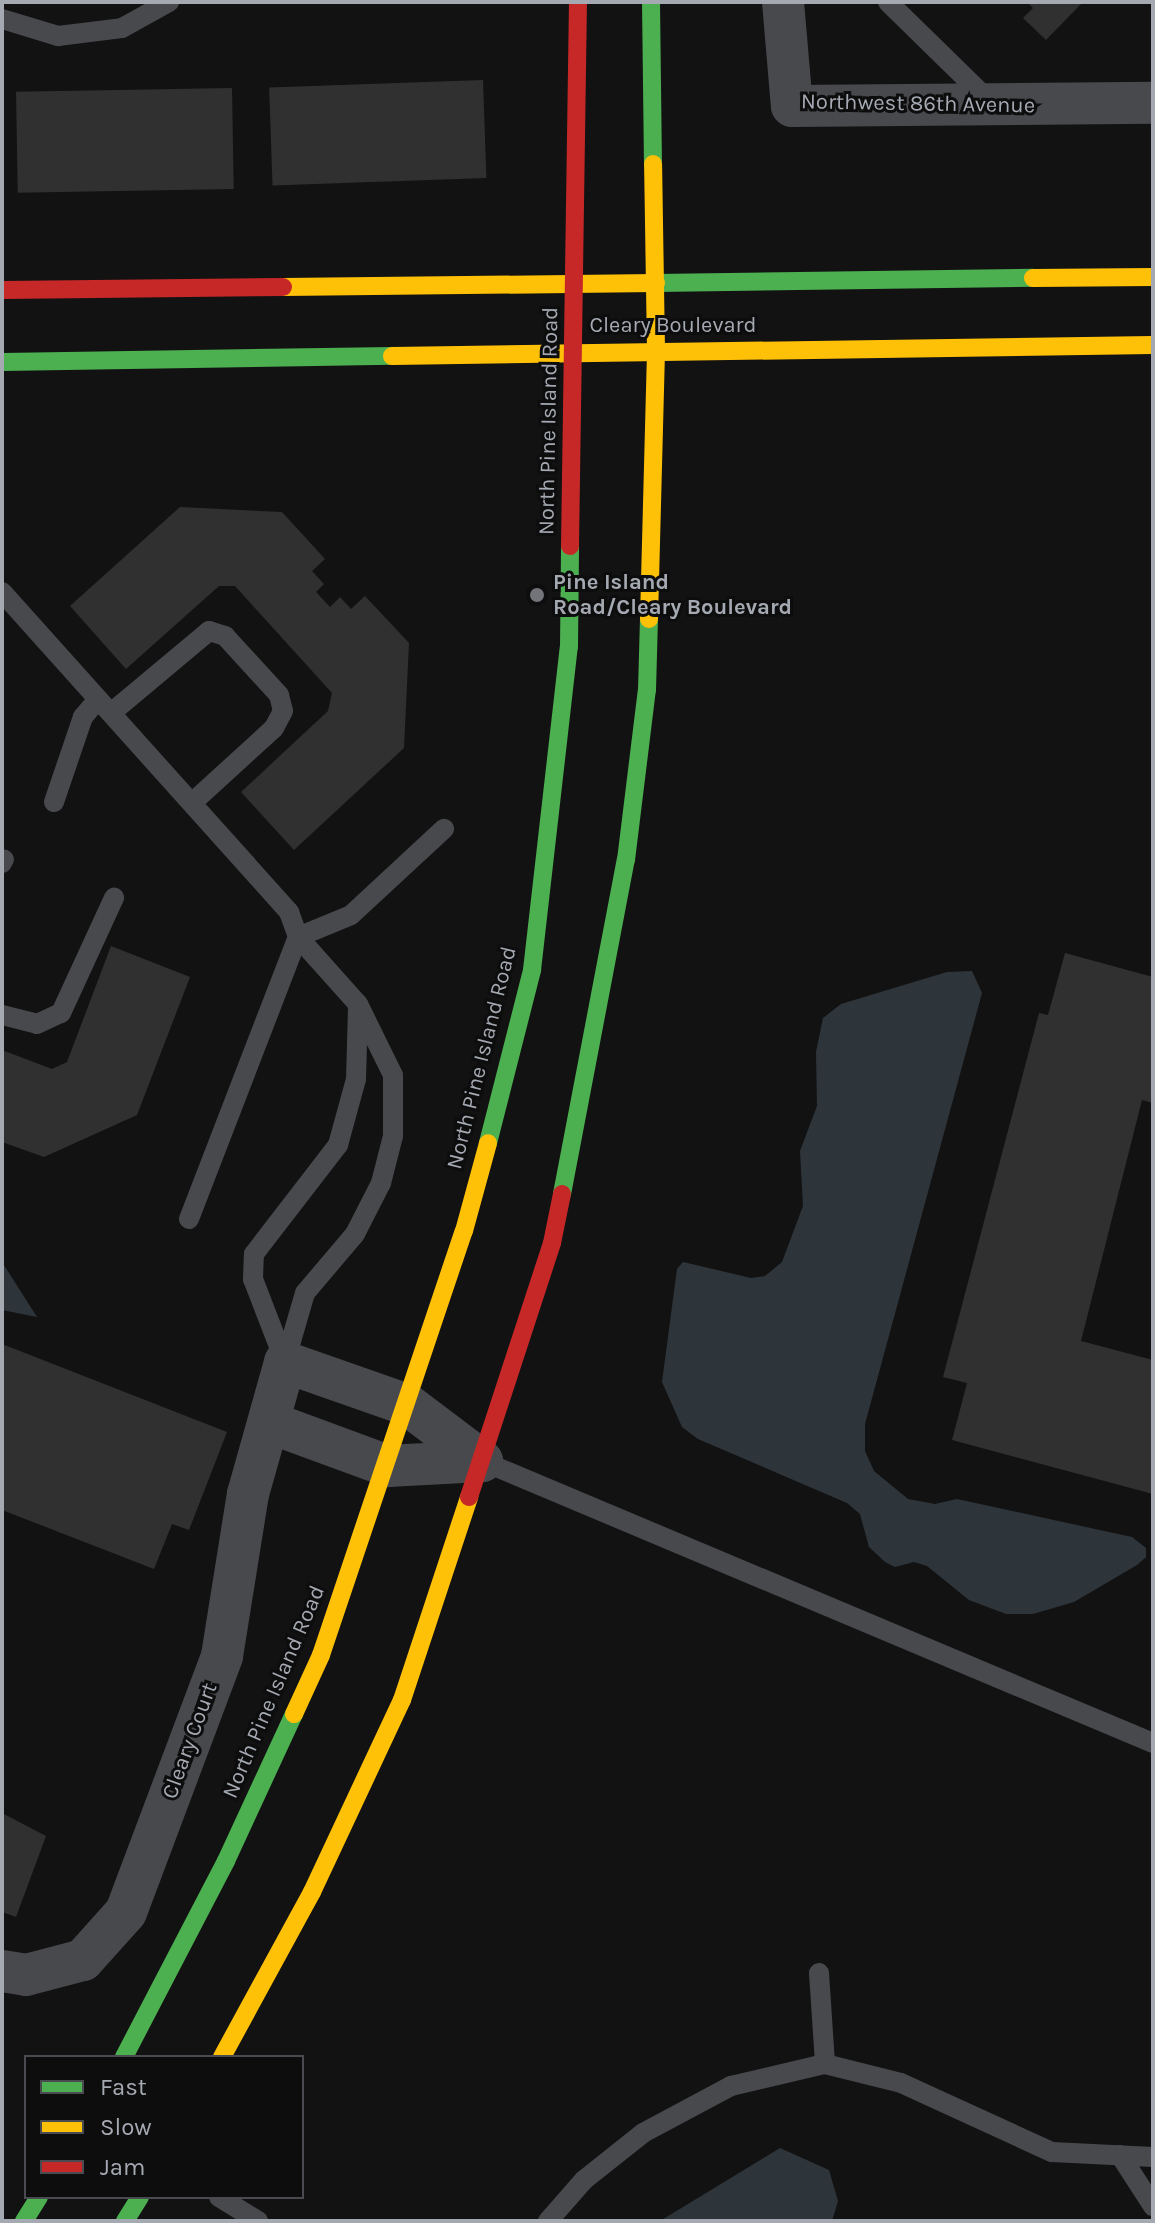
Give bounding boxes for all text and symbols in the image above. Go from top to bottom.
street label: Northwest 86th Avenue [801,89,1035,119]
street label: North Pine Island Road [534,307,564,535]
street label: Cleary Boulevard [589,313,757,339]
place label: Pine Island Road/Cleary Boulevard [553,569,792,620]
marker: Pine Island Road/Cleary Boulevard [528,586,546,604]
street label: North Pine Island Road [442,944,522,1172]
street label: North Pine Island Road [217,1582,331,1802]
street label: Cleary Court [157,1679,223,1803]
legend [24,2055,304,2199]
text: Fast [100,2073,147,2101]
text: Slow [100,2113,152,2141]
text: Jam [100,2153,145,2181]

